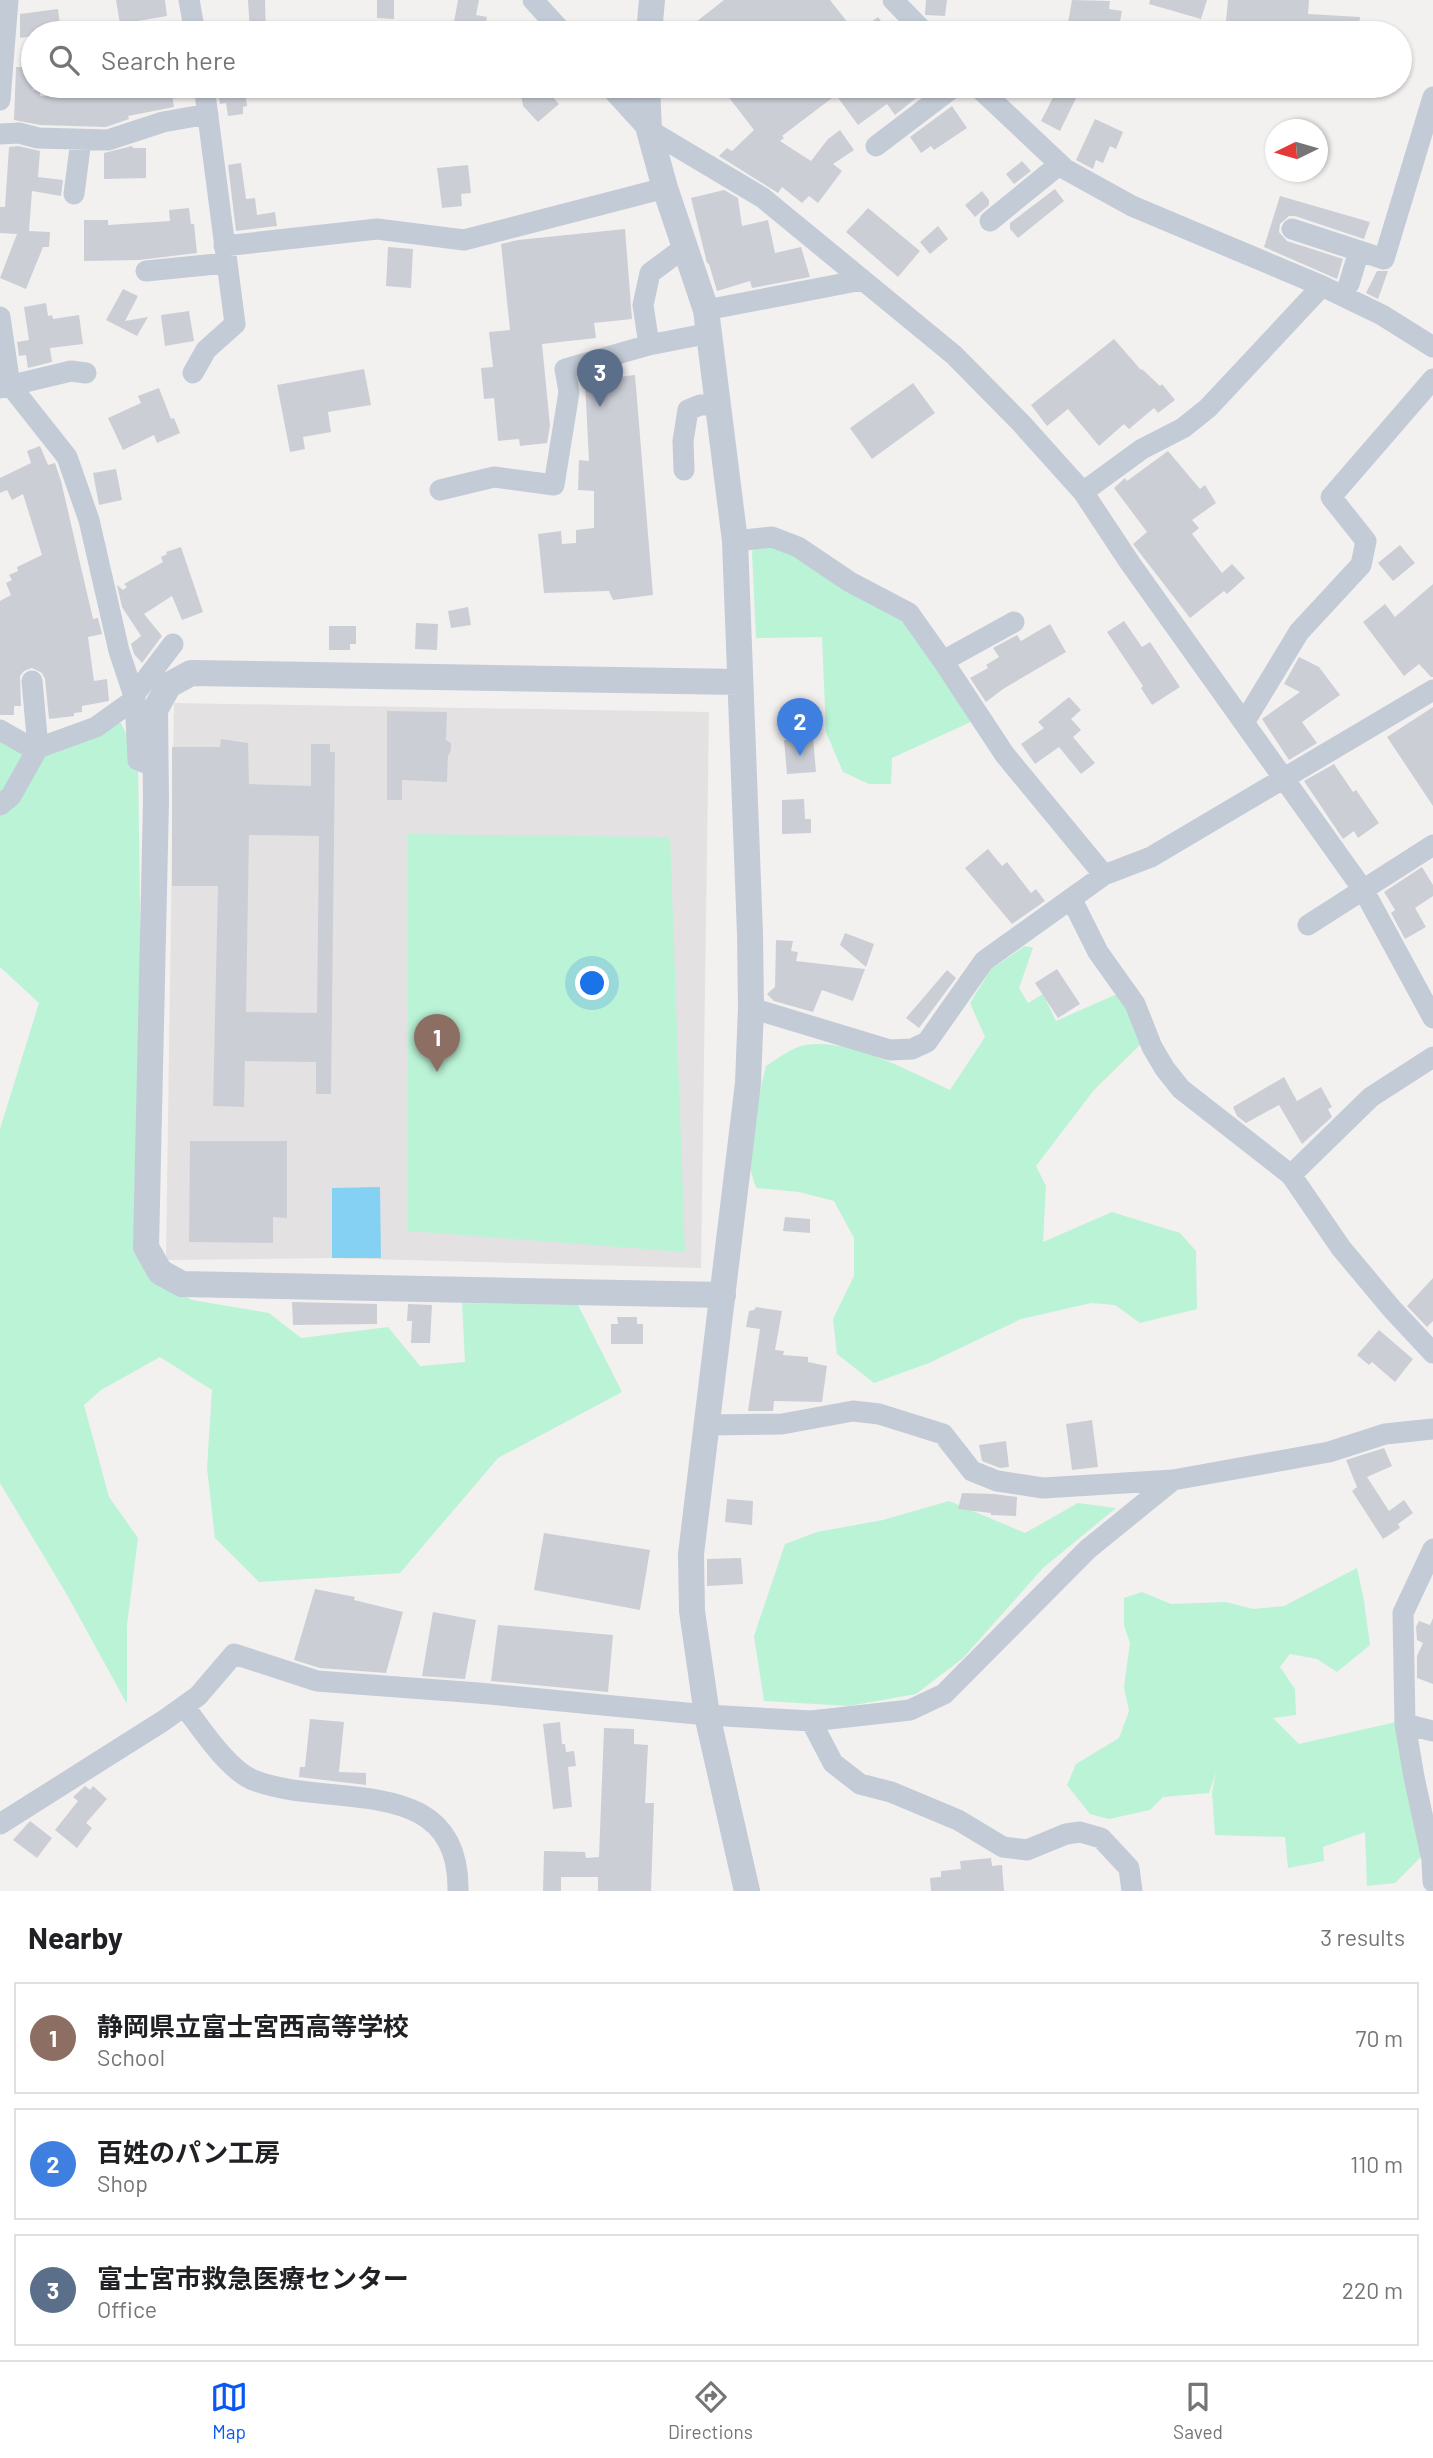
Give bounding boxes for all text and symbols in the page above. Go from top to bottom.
search box [21,21,1412,98]
icon: search [45,41,83,79]
text: Search here [101,44,236,75]
north arrow [1265,119,1328,182]
pin: 3 [577,349,623,407]
pin: 2 [777,698,823,756]
your location [575,966,609,1000]
pin: 1 [414,1014,460,1072]
text: Nearby [28,1919,123,1955]
text: 3 results [1320,1923,1405,1951]
text: 静岡県立富士宮西高等学校 [97,2010,409,2041]
text: 1 [49,2024,57,2052]
text: 70 m [1356,2024,1403,2052]
text: School [97,2043,165,2071]
text: 百姓のパン工房 [97,2136,280,2167]
text: 2 [47,2150,59,2178]
text: 110 m [1350,2150,1403,2178]
text: Shop [97,2169,148,2197]
text: 富士宮市救急医療センター [97,2262,409,2293]
text: 3 [47,2276,59,2304]
text: 220 m [1342,2276,1403,2304]
text: Office [97,2295,157,2323]
tab: Map [210,2378,248,2443]
tab: Directions [668,2378,753,2443]
tab: Saved [1173,2378,1223,2443]

